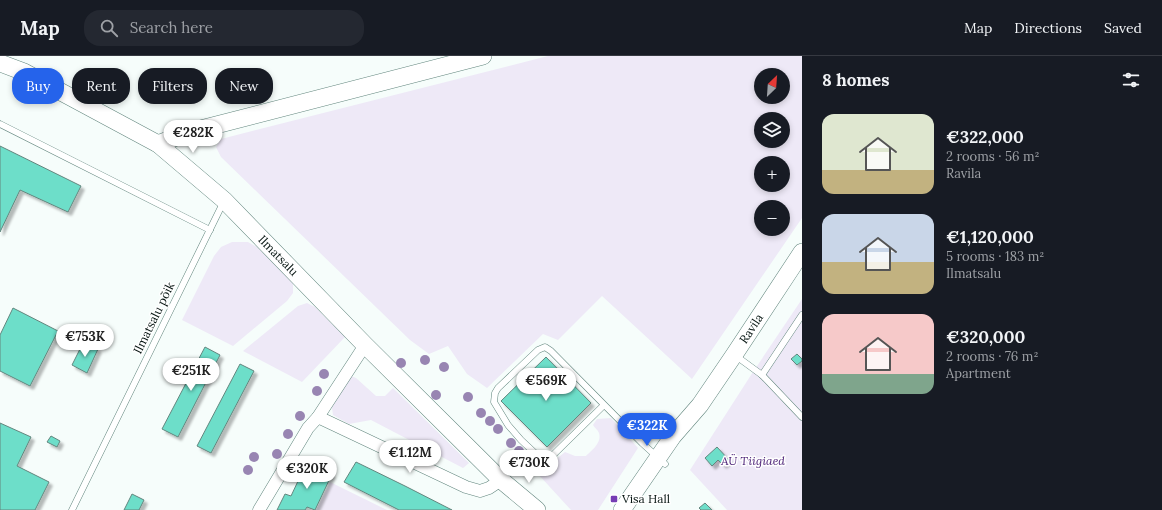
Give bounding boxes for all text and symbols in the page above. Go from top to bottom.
search box [84,10,364,46]
text: Map [20,16,60,40]
icon: search [98,17,120,39]
text: Search here [130,18,213,37]
text: Map [964,19,992,37]
text: Directions [1014,19,1082,37]
text: Saved [1104,19,1142,37]
chip: Buy [12,68,64,104]
chip: Rent [72,68,130,104]
chip: Filters [138,68,207,104]
chip: New [215,68,273,104]
north arrow [754,68,790,104]
map controls [754,68,790,236]
text: 8 homes [822,69,889,91]
icon: filters [1120,69,1142,91]
button: layers [754,112,790,148]
pin: €282K [165,120,221,154]
text: €282K [172,124,214,141]
text: €322,000 [946,126,1024,148]
icon: home [854,130,902,178]
text: 2 rooms · 56 m² [946,148,1040,165]
button: + [754,156,790,192]
text: Ravila [946,165,981,182]
button: − [754,200,790,236]
text: €1,120,000 [946,226,1034,248]
icon: home [854,230,902,278]
street label: Ilmatsalu [255,232,302,279]
text: 5 rooms · 183 m² [946,248,1044,265]
text: Ilmatsalu [946,265,1001,282]
street label: Ilmatsalu põik [130,279,178,356]
street label: Ravila [736,311,766,346]
pin: €753K [57,324,113,358]
text: €320,000 [946,326,1025,348]
text: €753K [65,328,105,345]
icon: home [854,330,902,378]
text: 2 rooms · 76 m² [946,348,1038,365]
pin: €251K [163,358,219,392]
text: €251K [171,362,211,379]
text: Apartment [946,365,1011,382]
pin: €569K [518,368,574,402]
text: €569K [525,372,567,389]
pin: €322K [619,413,675,447]
text: €322K [627,417,667,434]
pin: €1.12M [377,440,443,474]
text: €1.12M [388,444,432,461]
pin: €730K [501,450,557,484]
park label: AÜ Tiigiaed [720,453,785,468]
text: €730K [508,454,550,471]
pin: €320K [279,456,335,490]
text: €320K [286,460,328,477]
place label: Visa Hall [621,491,670,506]
marker: Visa Hall [609,494,619,504]

